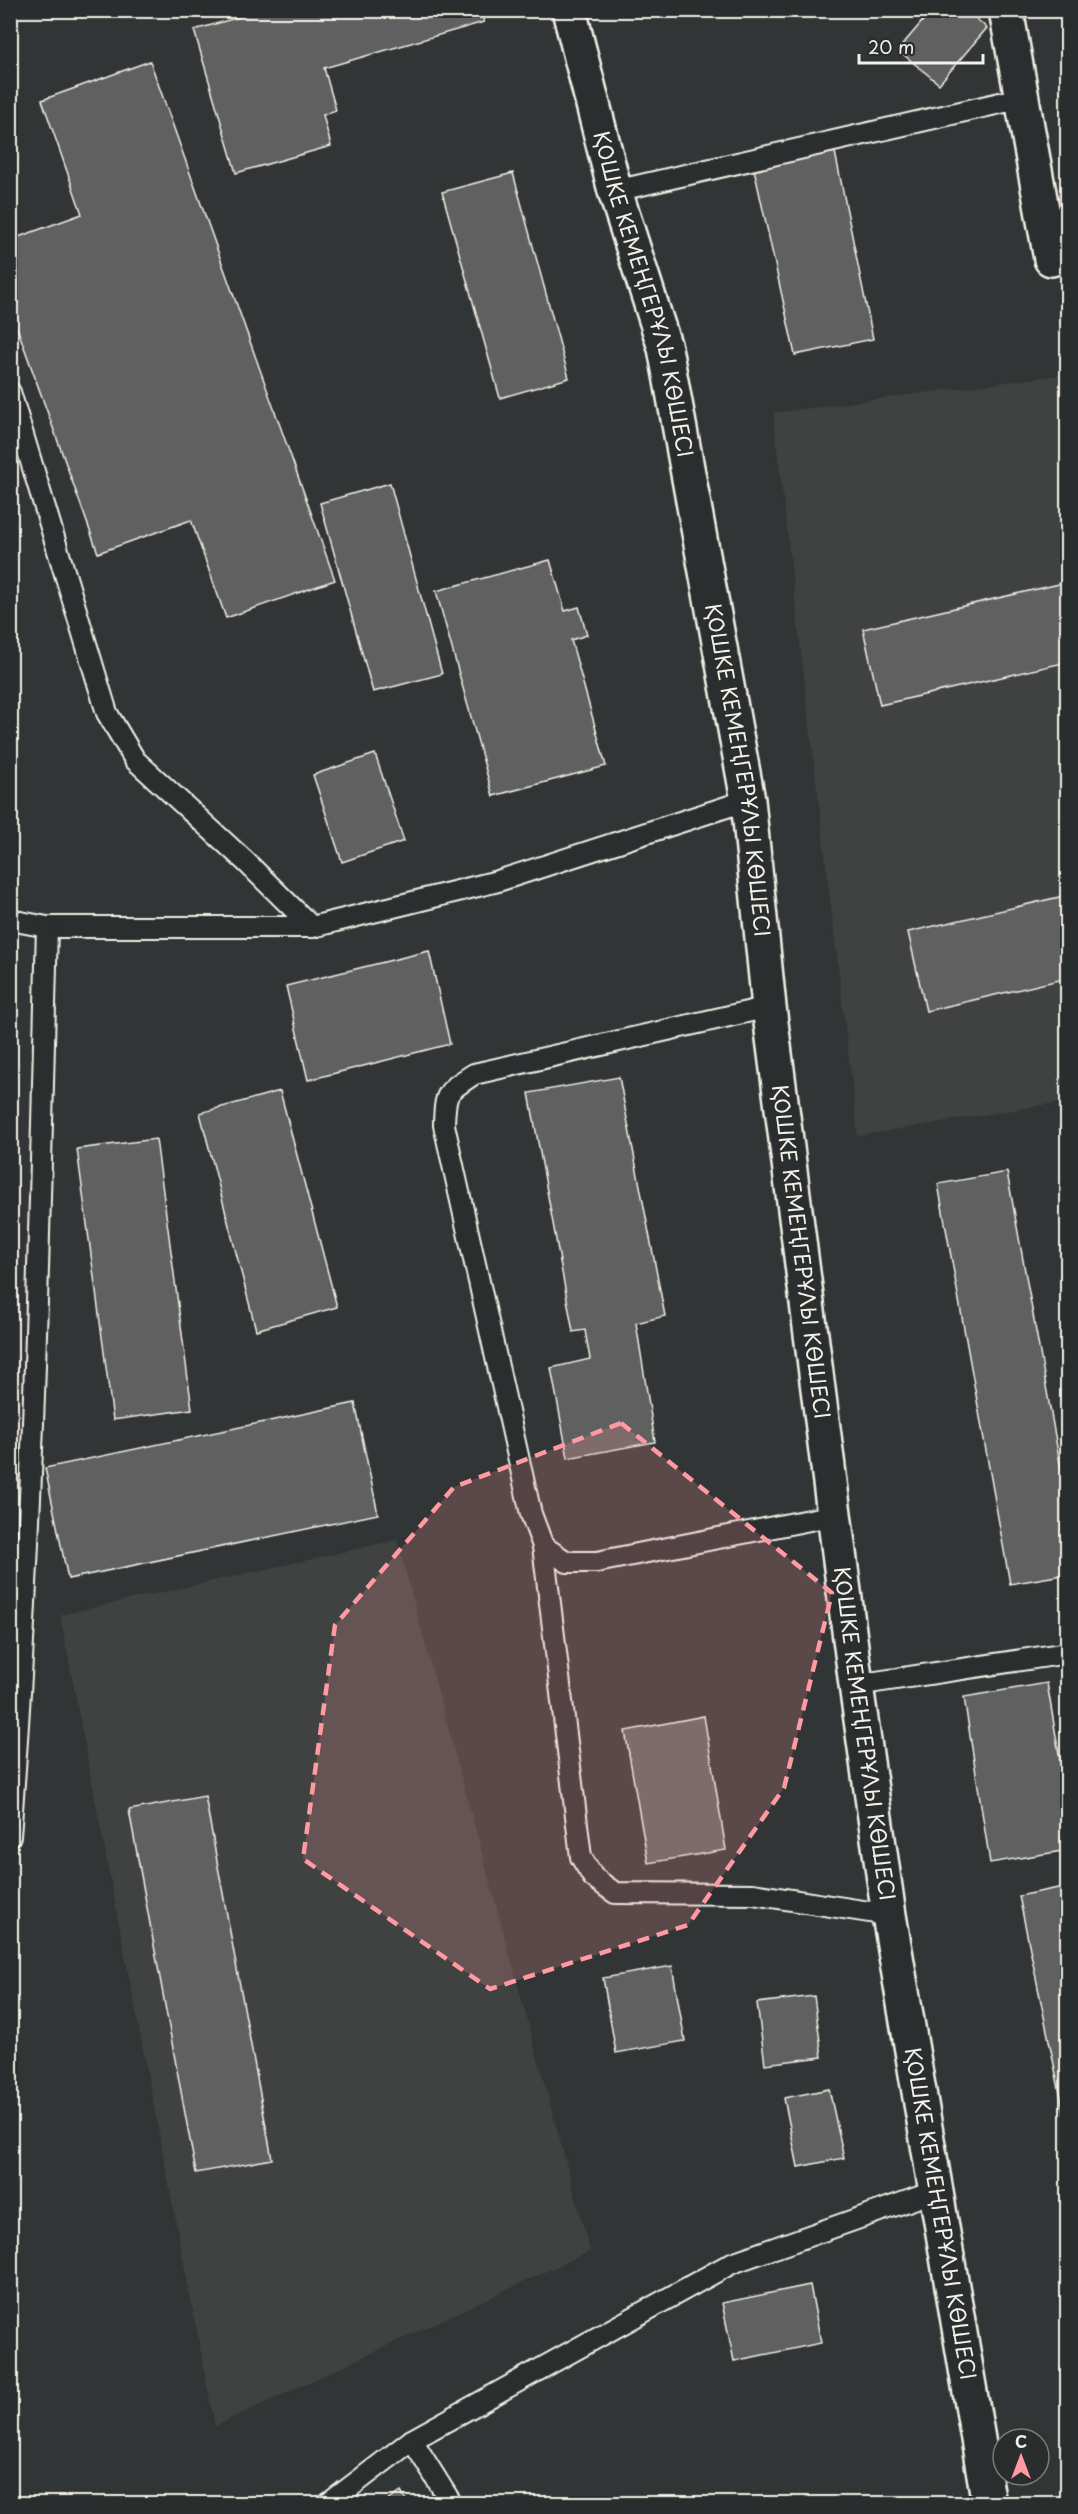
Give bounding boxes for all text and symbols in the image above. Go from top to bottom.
scale bar [859,27,984,65]
text: 20 m [868,33,914,60]
street label: ҚОШКЕ КЕМЕҢГЕРҰЛЫ КӨШЕСІ [586,127,703,459]
street label: ҚОШКЕ КЕМЕҢГЕРҰЛЫ КӨШЕСІ [698,601,780,938]
street label: ҚОШКЕ КЕМЕҢГЕРҰЛЫ КӨШЕСІ [765,1083,840,1421]
street label: ҚОШКЕ КЕМЕҢГЕРҰЛЫ КӨШЕСІ [827,1565,905,1902]
street label: ҚОШКЕ КЕМЕҢГЕРҰЛЫ КӨШЕСІ [898,2045,986,2382]
north arrow [991,2427,1051,2487]
text: С [1015,2429,1027,2453]

